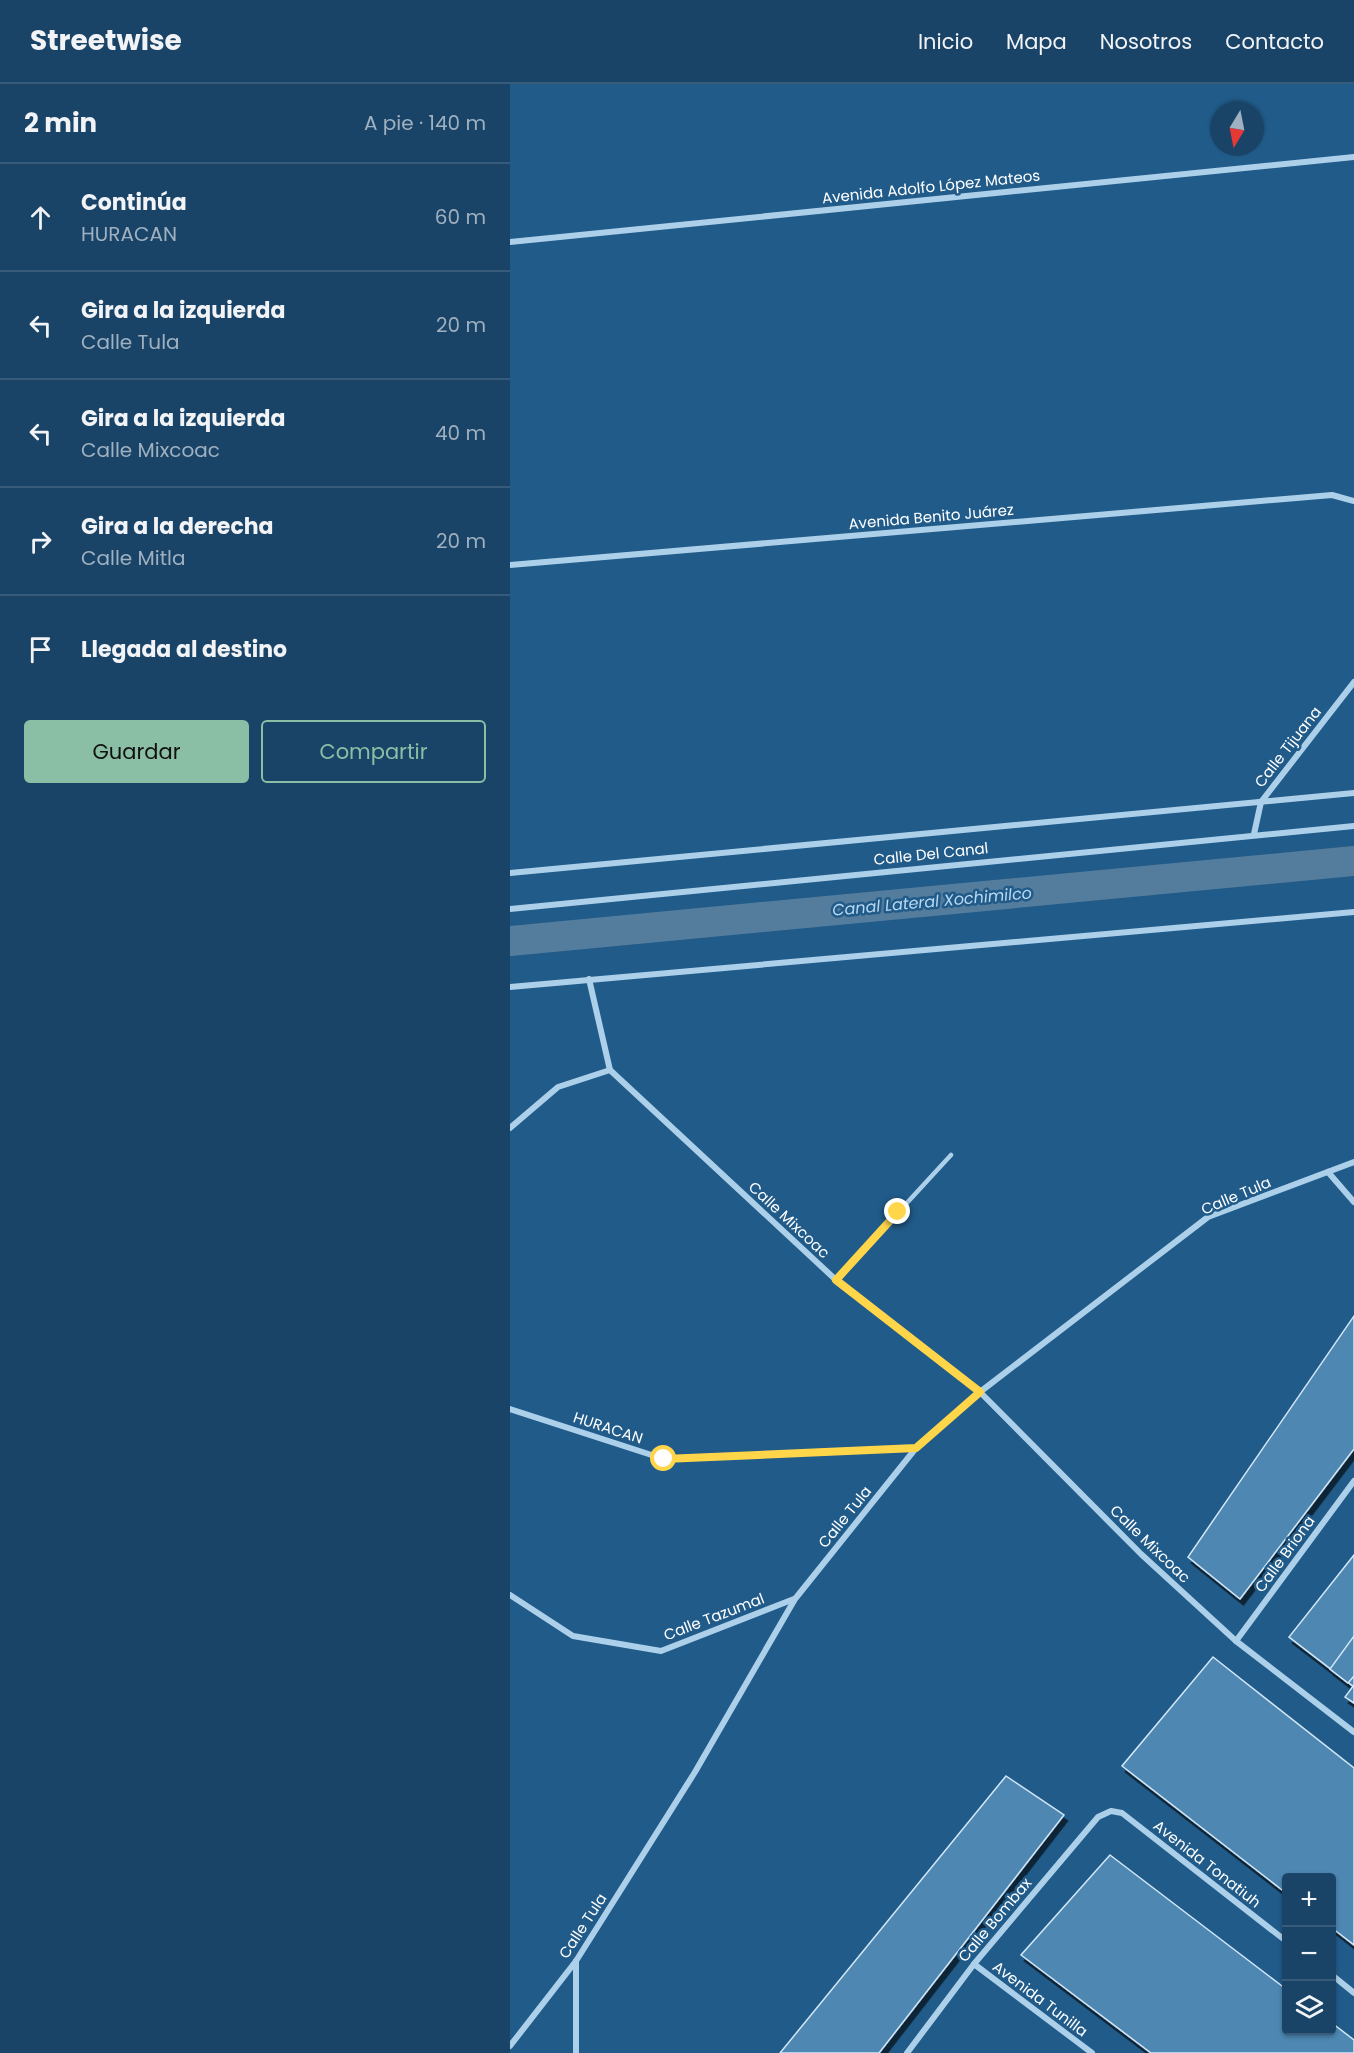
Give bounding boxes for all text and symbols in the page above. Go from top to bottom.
text: Streetwise [30,21,182,60]
text: Inicio [918,27,973,56]
text: Mapa [1006,27,1067,56]
text: Nosotros [1100,27,1192,56]
text: Contacto [1225,27,1324,56]
north arrow [1210,102,1264,156]
text: 2 min [24,105,97,141]
text: A pie · 140 m [364,109,486,137]
street label: Avenida Adolfo López Mateos [821,165,1041,208]
text: Continúa [81,187,187,218]
icon: ahead [24,201,57,234]
text: 60 m [435,203,486,231]
text: HURACAN [81,220,177,248]
text: Gira a la izquierda [81,295,285,326]
icon: left [24,309,57,342]
text: 20 m [436,311,486,339]
text: Calle Tula [81,328,180,356]
text: Gira a la izquierda [81,403,285,434]
icon: left [24,417,57,450]
text: 40 m [435,419,486,447]
text: Calle Mixcoac [81,436,220,464]
street label: Avenida Benito Juárez [848,499,1015,534]
text: Gira a la derecha [81,511,274,542]
icon: right [24,525,57,558]
text: 20 m [436,527,486,555]
text: Calle Mitla [81,544,185,572]
icon: arrive [24,633,57,666]
text: Llegada al destino [81,634,287,665]
street label: Calle Tijuana [1249,702,1326,792]
button: Guardar [24,720,249,783]
button: Compartir [261,720,486,783]
street label: Calle Del Canal [873,837,989,870]
water label: Canal Lateral Xochimilco [831,881,1033,922]
street label: Calle Tula [1198,1171,1274,1220]
street label: Calle Mixcoac [744,1176,835,1263]
route end [884,1198,910,1224]
street label: HURACAN [571,1406,646,1449]
route start [650,1445,676,1471]
street label: Calle Tula [813,1481,876,1552]
street label: Calle Mixcoac [1106,1500,1195,1587]
street label: Calle Briona [1250,1511,1320,1596]
street label: Calle Tazumal [660,1588,767,1645]
street label: Avenida Tonatiuh [1149,1815,1265,1912]
street label: Calle Bombax [953,1873,1036,1966]
map controls [1282,1873,1336,2035]
button: + [1282,1873,1336,1927]
street label: Calle Tula [554,1889,612,1962]
button: − [1282,1927,1336,1981]
street label: Avenida Tunilla [988,1956,1092,2041]
button: layers [1282,1981,1336,2035]

